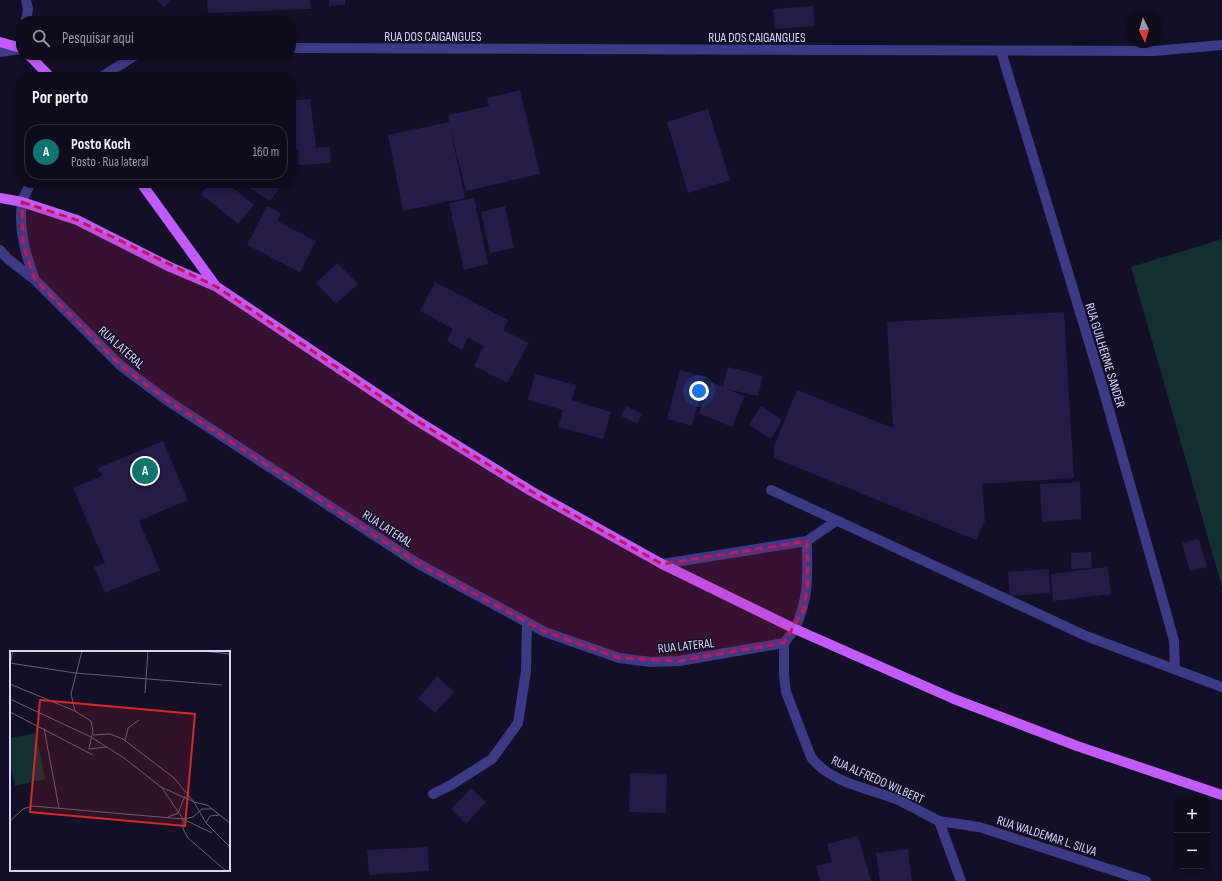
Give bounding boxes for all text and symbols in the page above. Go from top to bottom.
north arrow [1126,12,1162,48]
search box [16,16,296,60]
icon: search [30,27,52,49]
text: Pesquisar aqui [62,29,134,48]
street label: RUA DOS CAIGANGUES [384,29,482,45]
street label: RUA DOS CAIGANGUES [708,30,806,46]
text: Por perto [32,88,88,108]
text: Posto Koch [71,135,130,154]
text: A [43,144,49,160]
text: 160 m [253,144,279,160]
text: Posto · Rua lateral [71,154,149,170]
street label: RUA GUILHERME SANDER [1081,301,1129,410]
street label: RUA LATERAL [95,323,148,373]
your location [689,381,709,401]
pin: A [132,456,158,486]
street label: RUA LATERAL [359,507,416,551]
street label: RUA LATERAL [657,635,715,657]
inset map [10,651,230,871]
street label: RUA ALFREDO WILBERT [829,752,926,808]
map controls [1174,797,1210,869]
button: + [1174,797,1210,833]
street label: RUA WALDEMAR L. SILVA [995,812,1099,860]
button: − [1174,833,1210,869]

